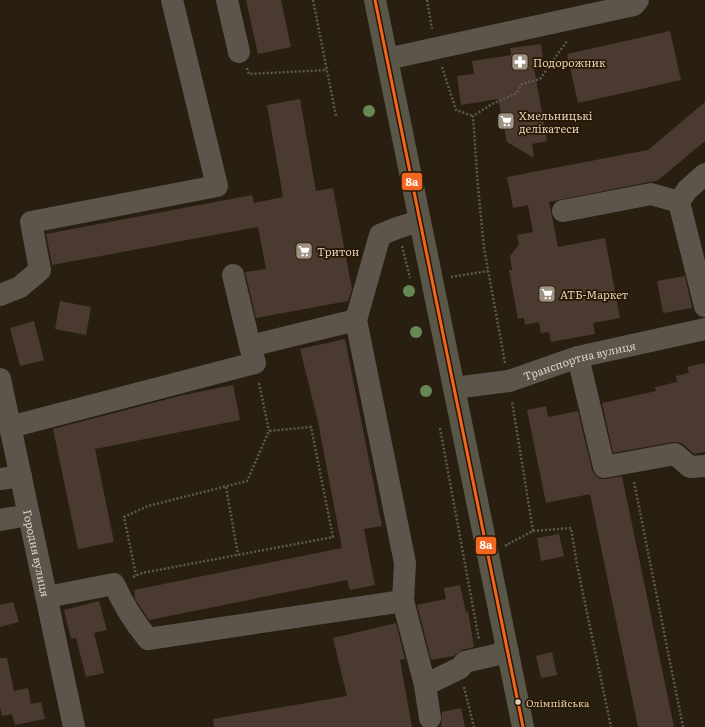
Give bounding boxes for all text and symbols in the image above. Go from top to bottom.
pharmacy icon: Подорожник [510,52,530,72]
place label: Подорожник [533,54,606,70]
place label: Хмельницькі делікатеси [519,107,593,136]
supermarket icon: Хмельницькі делікатеси [496,111,516,131]
line badge: 8а [401,172,423,191]
text: 8а [406,173,419,189]
supermarket icon: Тритон [294,241,314,261]
place label: Тритон [317,243,359,259]
supermarket icon: АТБ-Маркет [537,284,557,304]
place label: АТБ-Маркет [560,286,629,302]
street label: Транспортна вулиця [521,336,638,384]
street label: Городня вулиця [20,508,54,599]
line badge: 8а [475,536,497,555]
text: 8а [480,536,493,552]
place label: Олiмпiйська [526,695,590,710]
marker: Олiмпiйська [513,697,523,707]

